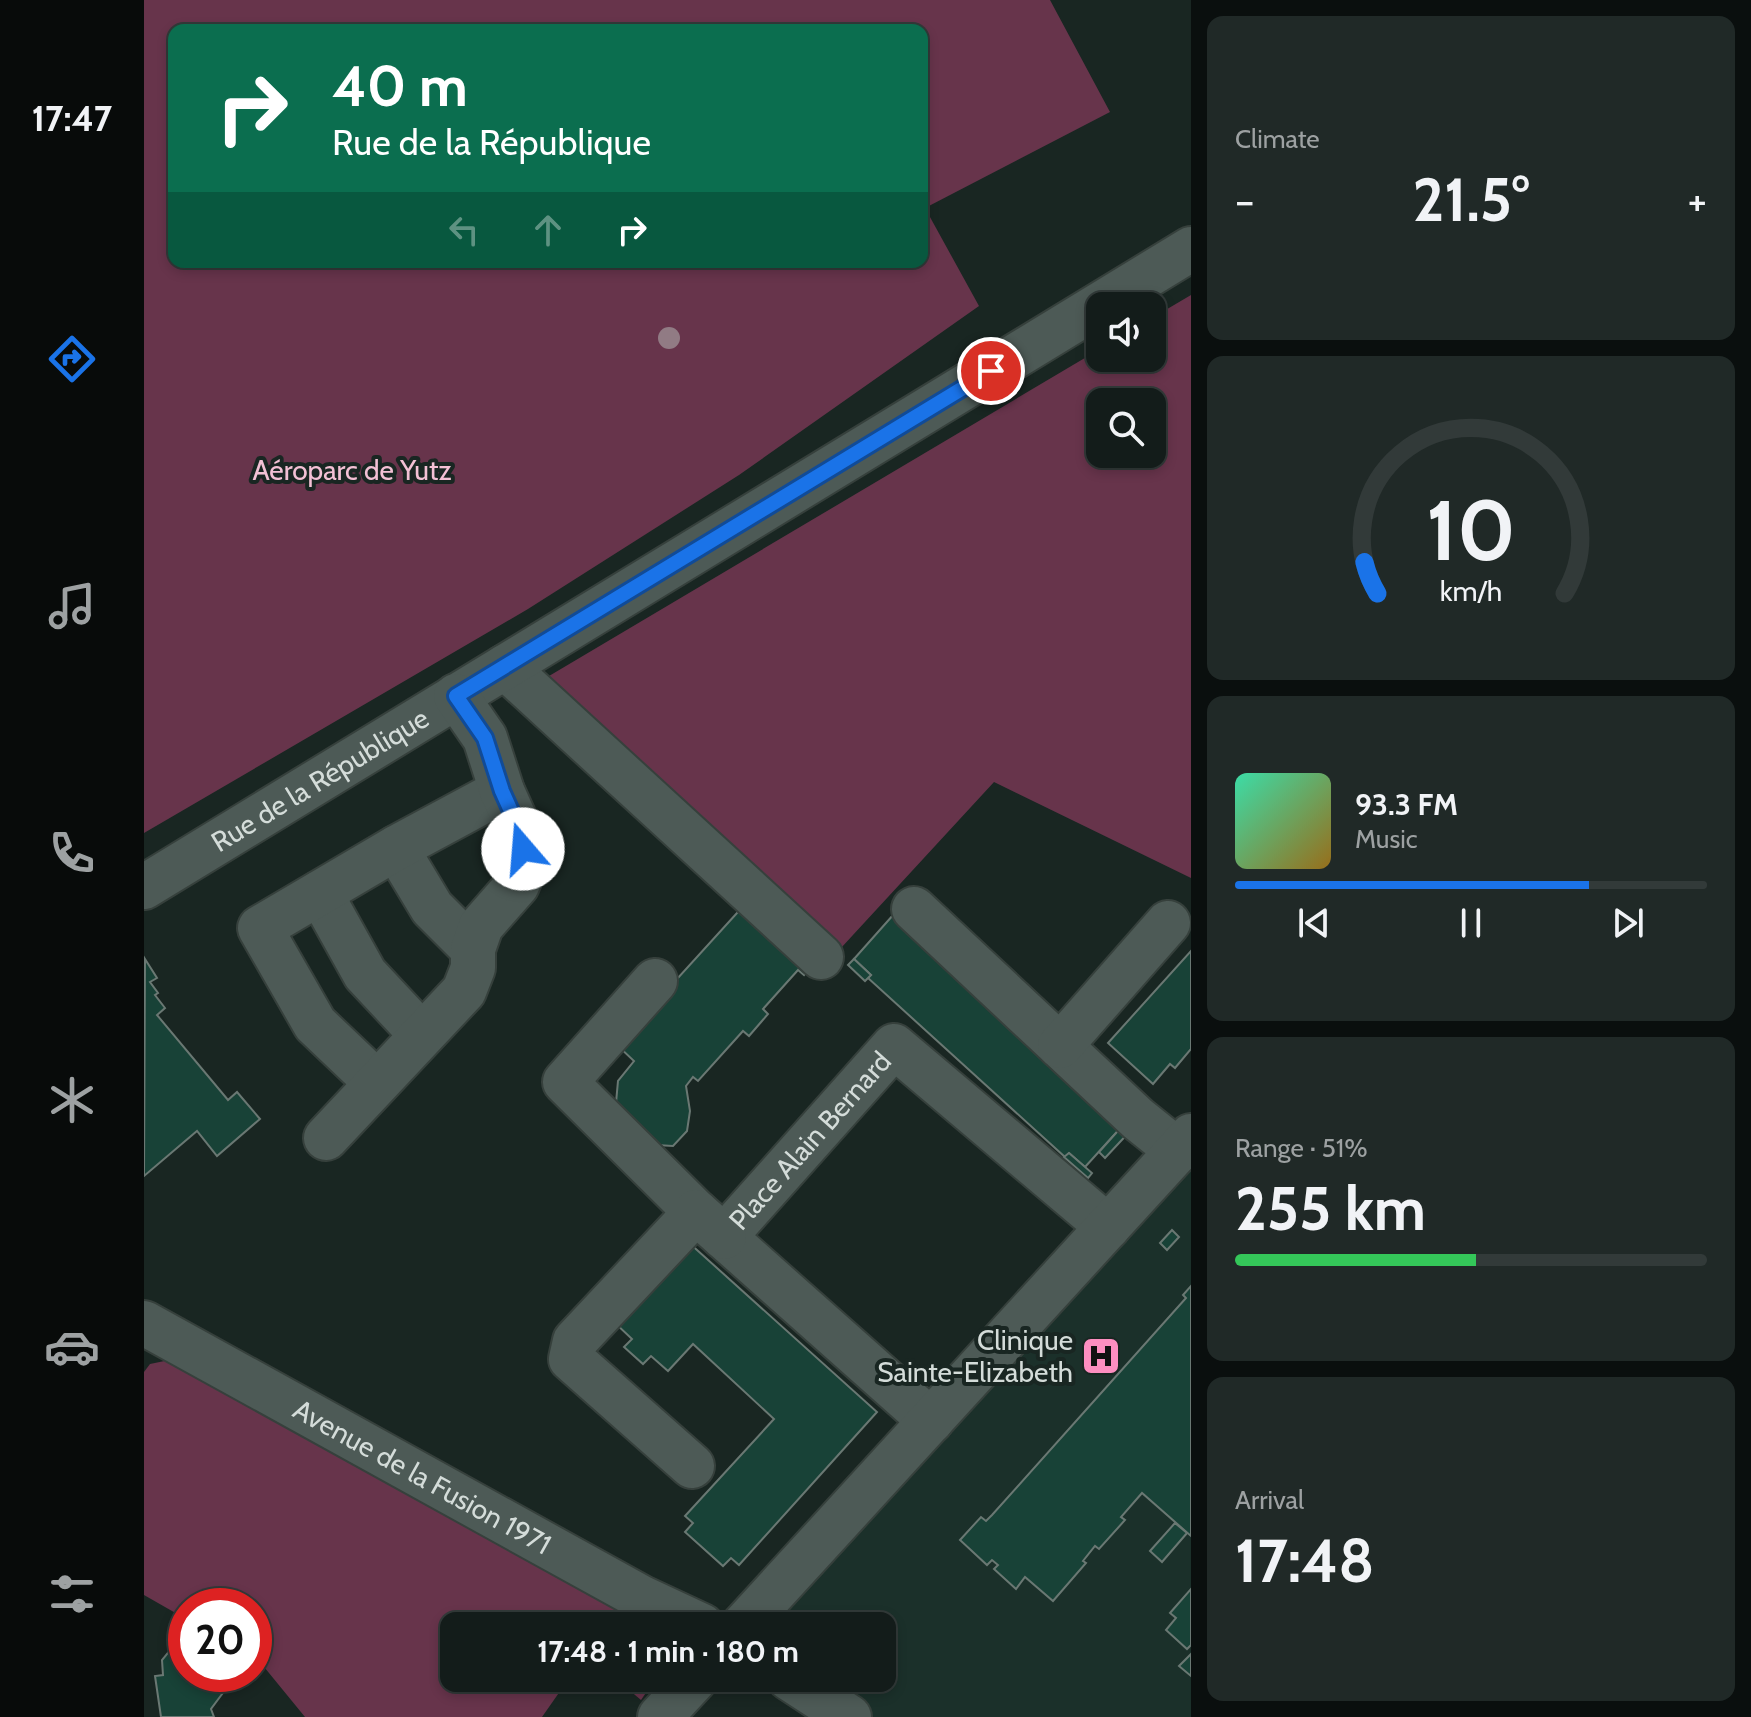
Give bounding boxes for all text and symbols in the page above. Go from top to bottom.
text: 40 m [332,52,468,120]
icon: right [200,56,304,160]
text: 17:47 [32,96,112,140]
text: Rue de la République [332,120,651,164]
text: Climate [1235,123,1320,155]
text: 21.5° [1413,163,1529,236]
text: − [1235,174,1254,227]
text: + [1688,174,1707,227]
icon: left [442,208,486,252]
icon: ahead [526,208,570,252]
icon: right [610,208,654,252]
map controls [1086,292,1166,468]
button: sound [1086,292,1166,372]
icon: directions [44,331,100,387]
pin [957,337,1025,405]
icon: arrive [969,349,1013,393]
button: search [1086,388,1166,468]
park label: Aéroparc de Yutz [252,453,452,487]
text: 10 [1426,480,1516,581]
text: km/h [1440,573,1502,608]
icon: music [44,578,100,634]
street label: Rue de la République [205,701,435,859]
text: 93.3 FM [1355,786,1458,823]
position arrow [481,807,565,891]
text: Music [1355,823,1418,855]
icon: phone [44,825,100,881]
icon: previous [1292,901,1336,945]
icon: pause [1449,901,1493,945]
icon: next [1606,901,1650,945]
street label: Place Alain Bernard [722,1044,898,1237]
icon: climate [44,1072,100,1128]
text: Range · 51% [1235,1132,1368,1164]
text: 255 km [1235,1172,1426,1245]
icon: car [44,1319,100,1375]
place label: Clinique Sainte-Elizabeth [877,1323,1073,1389]
hospital icon: Clinique Sainte-Elizabeth [1080,1335,1122,1377]
street label: Avenue de la Fusion 1971 [288,1392,557,1561]
text: Arrival [1235,1484,1304,1516]
text: 17:48 [1235,1524,1375,1597]
icon: filters [44,1566,100,1622]
speed limit sign: 20 [168,1588,272,1692]
text: 17:48 · 1 min · 180 m [537,1633,799,1670]

